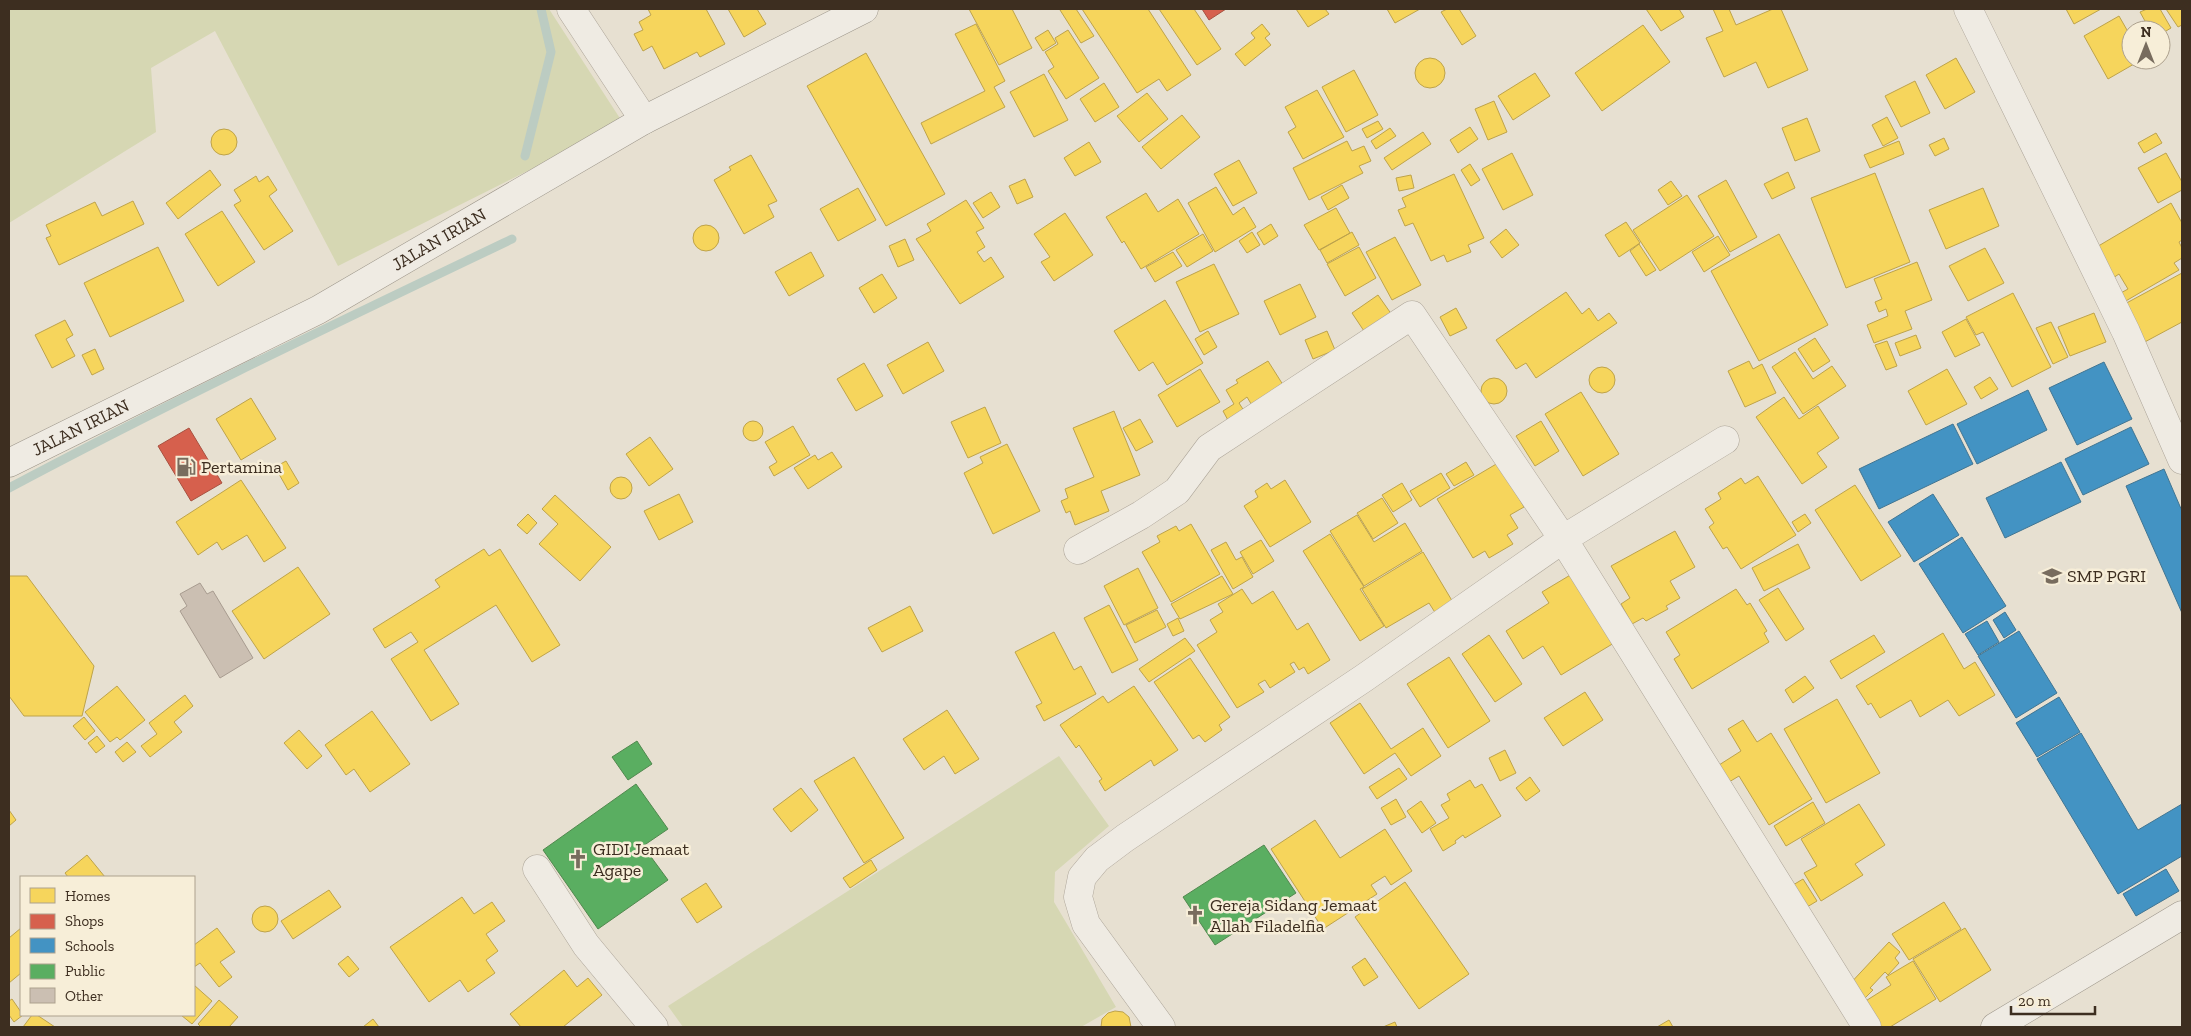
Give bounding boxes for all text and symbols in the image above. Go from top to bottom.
north arrow [2121,20,2171,70]
text: N [2141,24,2152,41]
street label: JALAN IRIAN [388,203,490,276]
street label: JALAN IRIAN [28,394,133,461]
fuel station icon: Pertamina [175,456,197,478]
place label: Pertamina [201,456,282,478]
school or university icon: SMP PGRI [2041,565,2063,587]
place label: SMP PGRI [2067,565,2146,587]
place label: GIDI Jemaat Agape [593,838,689,881]
church icon: GIDI Jemaat Agape [567,848,589,870]
legend [20,876,195,1016]
text: Homes [65,887,110,905]
place label: Gereja Sidang Jemaat Allah Filadelfia [1210,894,1378,937]
church icon: Gereja Sidang Jemaat Allah Filadelfia [1184,904,1206,926]
text: Shops [65,912,104,930]
text: Schools [65,937,114,955]
text: Public [65,962,105,980]
scale bar [2011,984,2095,1016]
text: Other [65,987,103,1005]
text: 20 m [2018,992,2051,1010]

